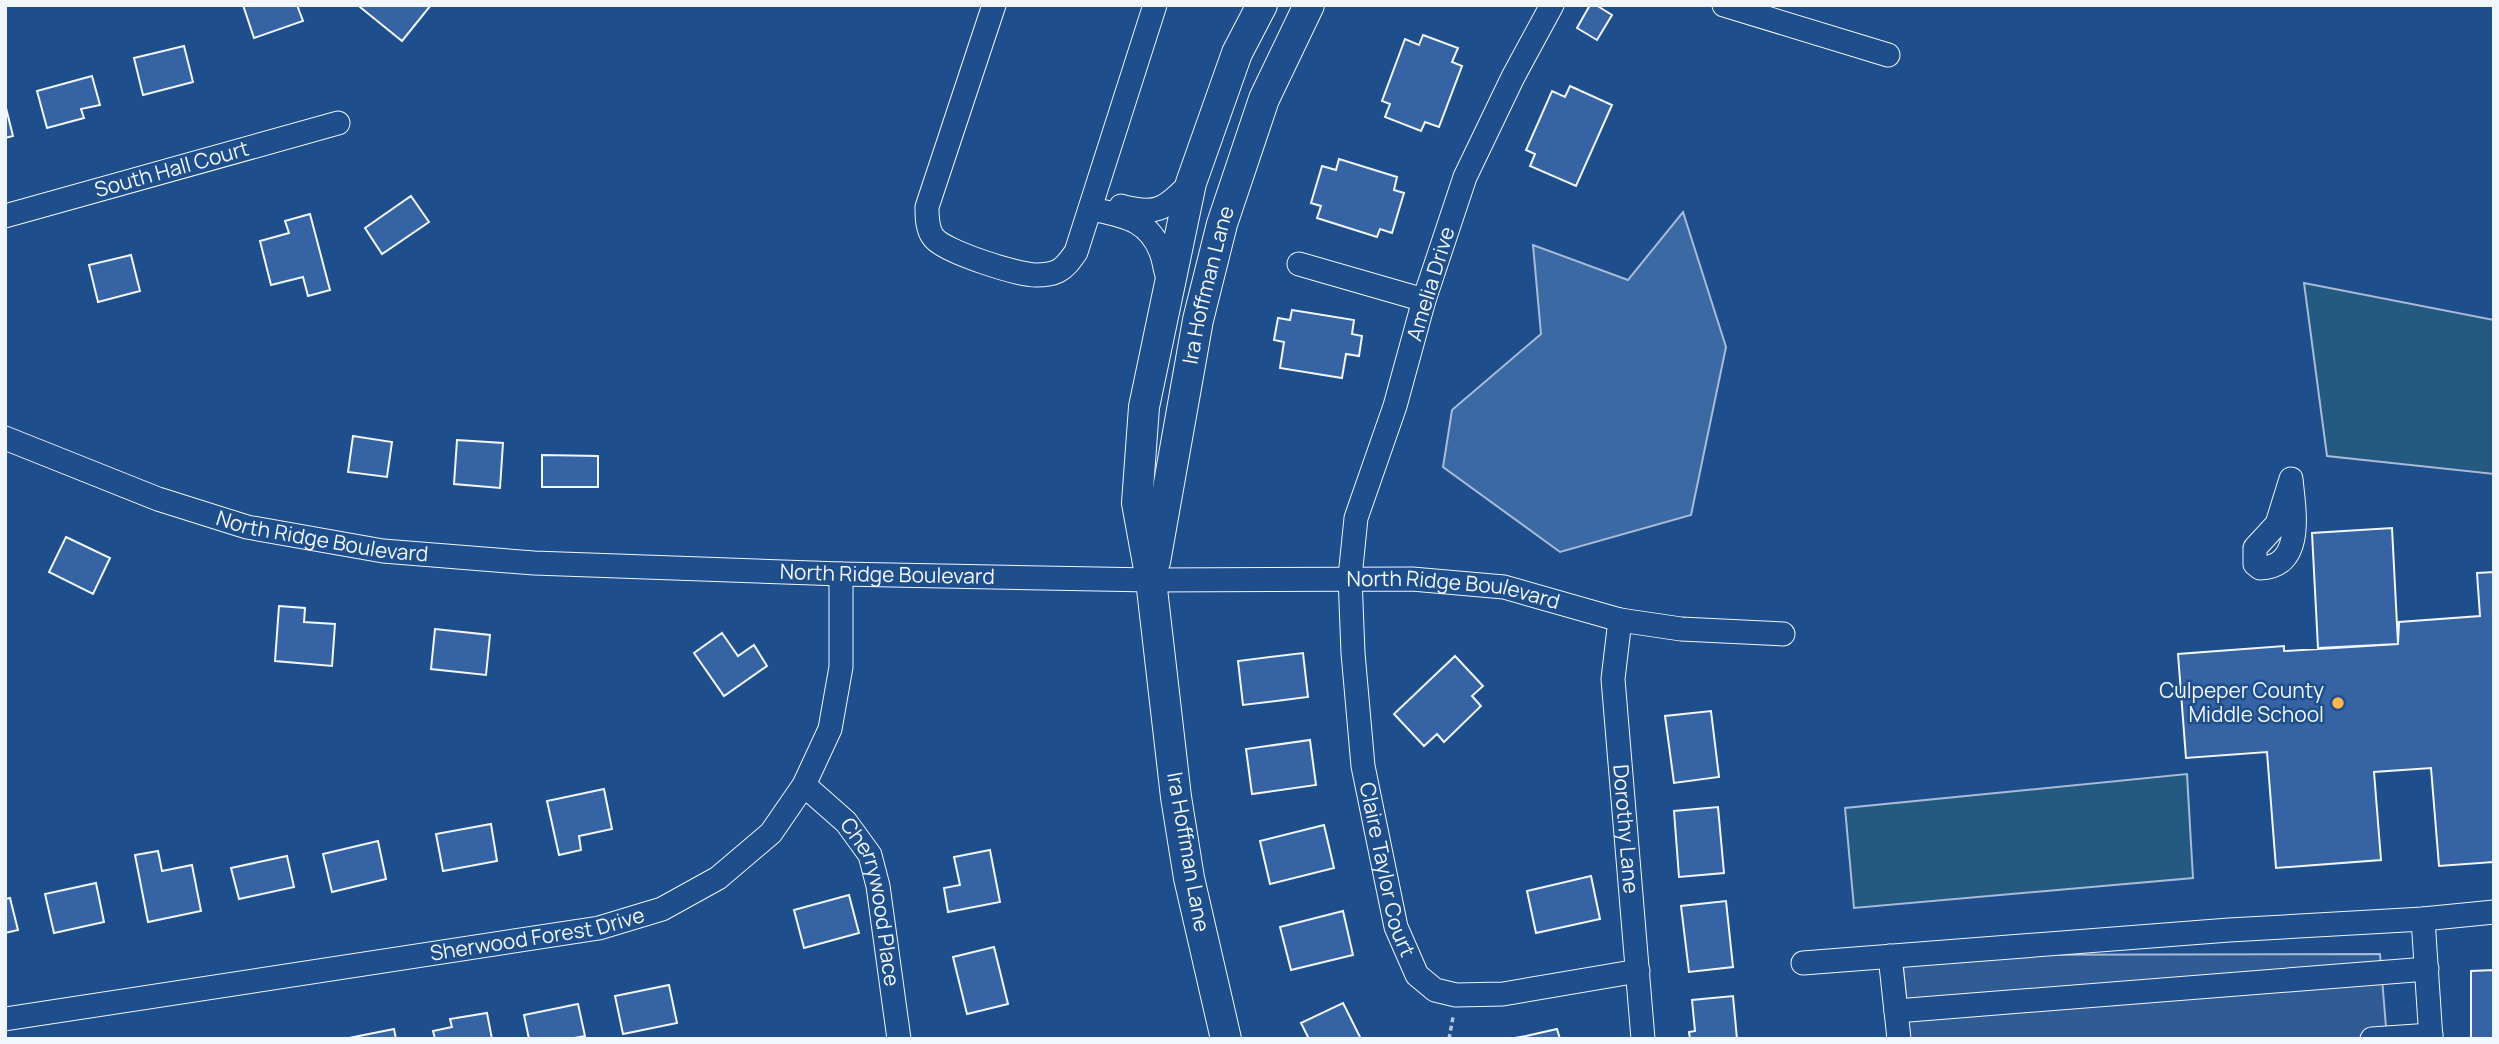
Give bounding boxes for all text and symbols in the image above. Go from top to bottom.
street label: South Hall Court [91,134,252,203]
street label: Ira Hoffman Lane [1175,202,1240,366]
street label: Amelia Drive [1399,223,1461,344]
street label: North Ridge Boulevard [213,503,429,568]
street label: North Ridge Boulevard [779,557,995,590]
street label: North Ridge Boulevard [1347,564,1563,615]
place label: Culpeper County Middle School [2159,676,2324,728]
marker: Culpeper County Middle School [2330,695,2346,711]
street label: Dorothy Lane [1607,763,1646,895]
street label: Ira Hoffman Lane [1161,770,1217,934]
street label: Claire Taylor Court [1354,780,1422,961]
street label: Cherrywood Place [834,812,907,988]
street label: Sherwood Forest Drive [428,900,648,967]

